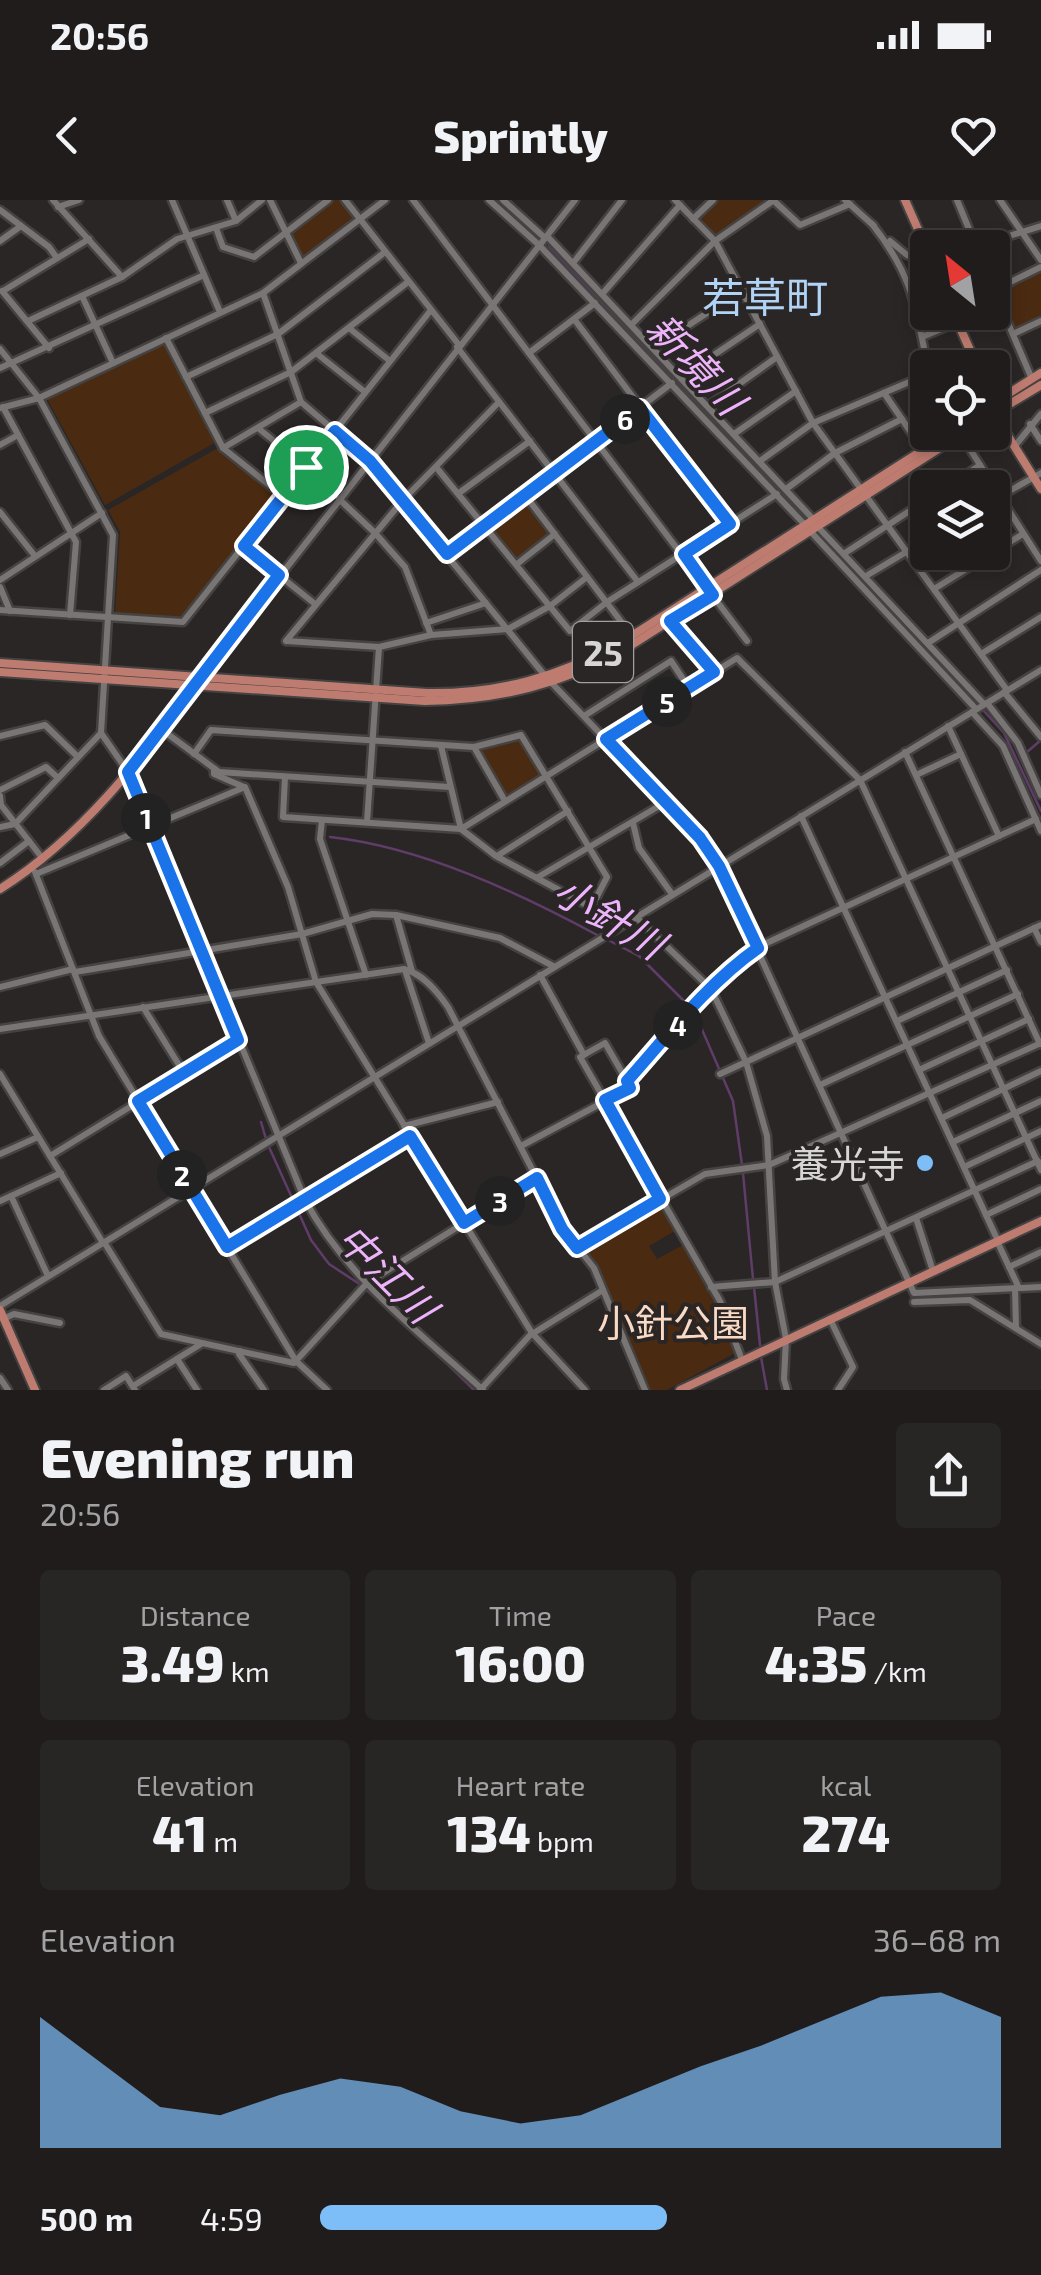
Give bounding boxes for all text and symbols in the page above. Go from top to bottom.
text: 20:56 [50,12,149,58]
icon: back [40,108,95,163]
text: Sprintly [433,108,608,162]
icon: heart [946,108,1001,163]
north arrow [910,230,1010,330]
map controls [910,230,1010,570]
district label: 若草町 [702,271,828,321]
water label: 新境川 [639,303,758,426]
button: locate [910,350,1010,450]
pin: 6 [600,394,650,444]
text: 6 [617,402,633,436]
pin [264,425,349,510]
icon: arrive [279,440,334,495]
button: layers [910,470,1010,570]
road number: 25 [573,622,633,682]
pin: 5 [642,677,692,727]
text: 5 [659,685,675,719]
pin: 1 [121,793,171,843]
text: 1 [140,801,152,835]
water label: 小針川 [546,865,677,970]
pin: 4 [653,1000,703,1050]
text: 4 [669,1008,687,1042]
place label: 養光寺 [791,1140,905,1186]
pin: 2 [157,1150,207,1200]
marker: 養光寺 [914,1152,936,1174]
text: 2 [174,1158,190,1192]
pin: 3 [475,1176,525,1226]
text: 3 [492,1184,508,1218]
water label: 中江川 [329,1213,450,1334]
park label: 小針公園 [597,1299,749,1345]
text: Evening run [40,1423,355,1489]
button: share [896,1423,1001,1528]
text: 20:56 [40,1494,120,1532]
text: Distance [140,1598,250,1632]
text: Time [489,1598,552,1632]
text: Pace [816,1598,876,1632]
text: 3.49 [121,1632,224,1692]
text: 16:00 [455,1632,586,1692]
text: 4:35 [765,1632,867,1692]
text: km [224,1654,269,1688]
text: /km [867,1654,927,1688]
text: Elevation [136,1768,255,1802]
text: Heart rate [456,1768,585,1802]
text: kcal [820,1768,871,1802]
text: 41 [152,1802,207,1862]
text: 134 [447,1802,531,1862]
text: 274 [801,1802,890,1862]
text: m [207,1824,238,1858]
text: bpm [531,1824,594,1858]
text: Elevation [40,1920,176,1958]
text: 36–68 m [873,1920,1001,1958]
text: 500 m [40,2199,133,2237]
text: 4:59 [200,2199,263,2237]

